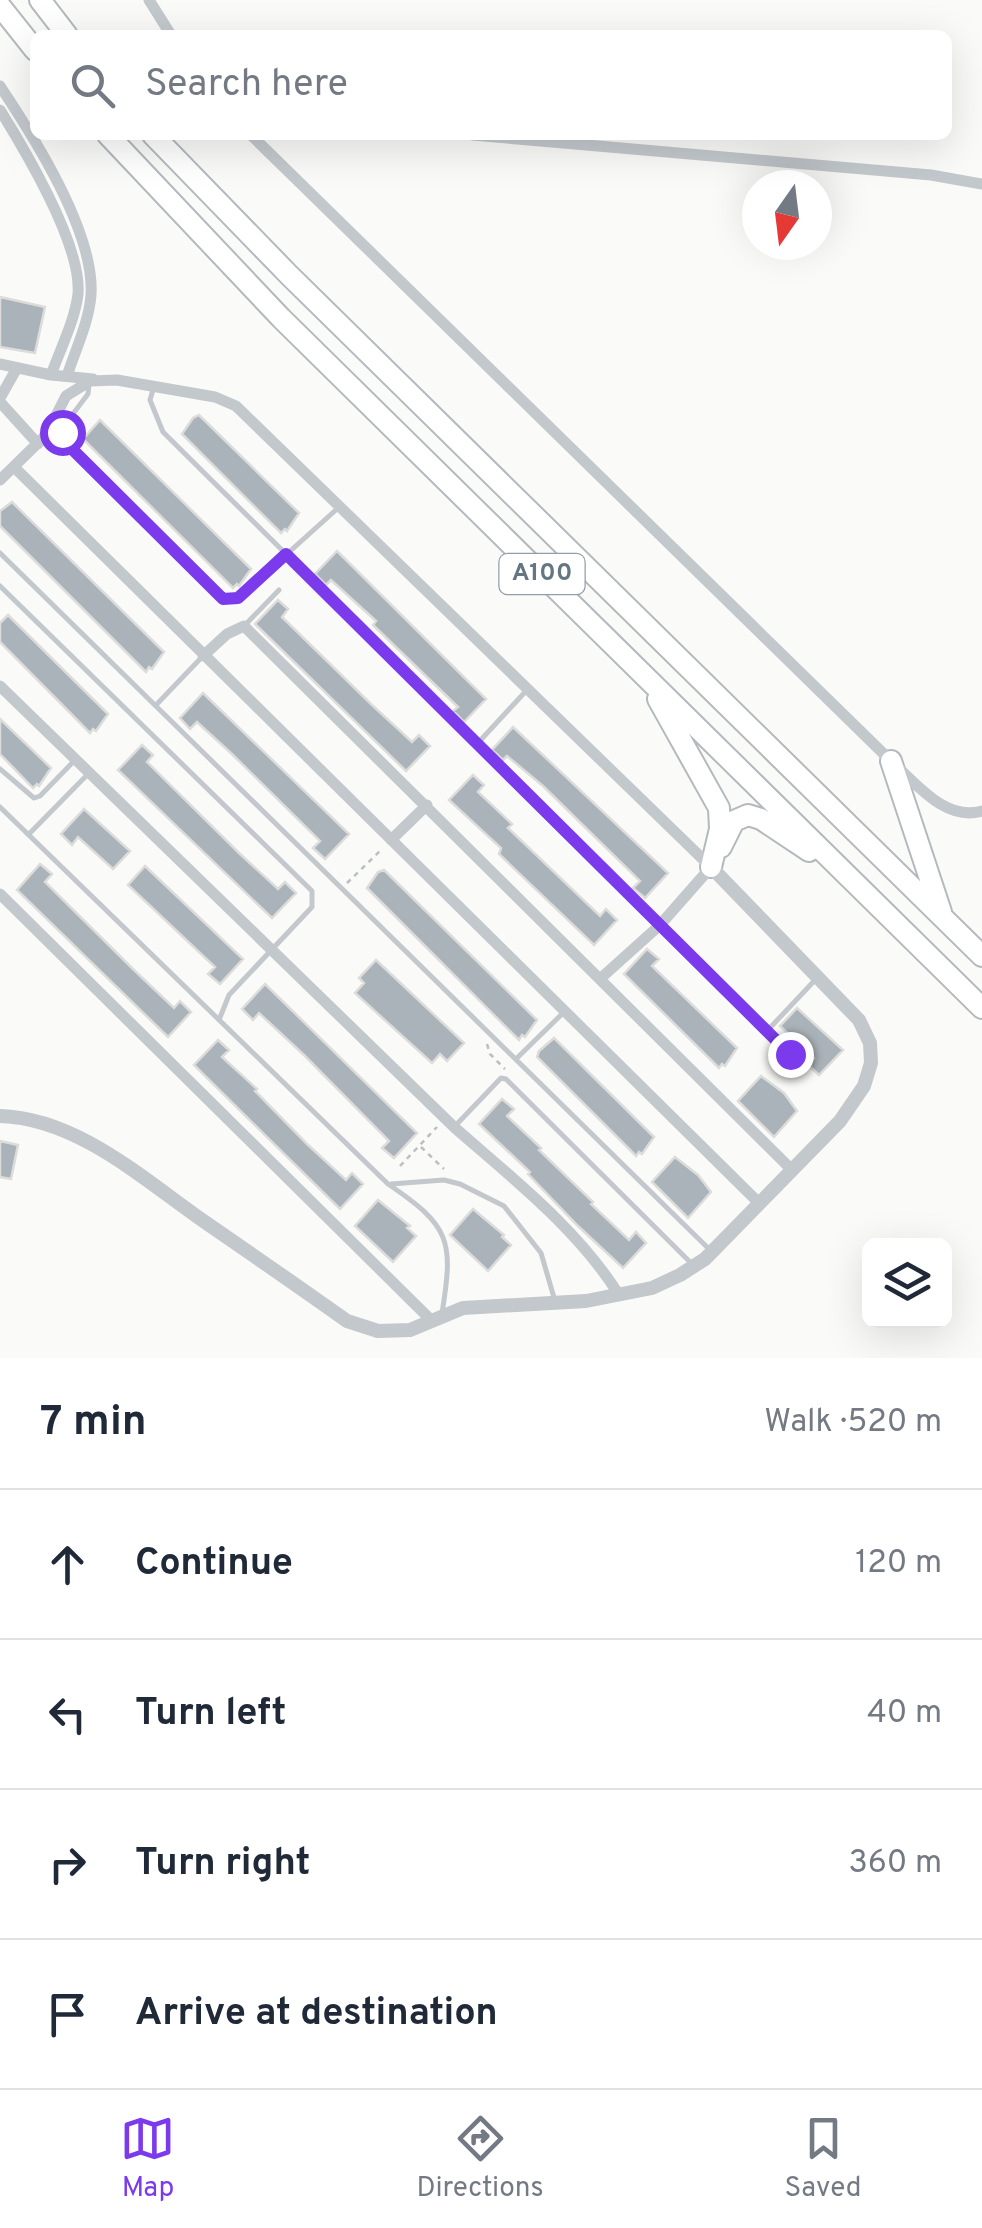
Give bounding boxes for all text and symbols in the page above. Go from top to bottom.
search box [30,30,952,140]
icon: search [65,58,120,113]
text: Search here [145,61,348,110]
north arrow [742,170,832,260]
route start [40,410,86,456]
road number: A100 [500,554,584,594]
route end [768,1032,814,1078]
map controls [862,1238,952,1328]
button: layers [862,1238,952,1328]
text: 7 min [40,1397,147,1450]
text: Walk · 520 m [764,1403,942,1443]
icon: ahead [40,1537,95,1592]
text: Continue [135,1540,293,1589]
text: 120 m [855,1544,942,1584]
icon: left [40,1687,95,1742]
text: Turn left [135,1690,287,1739]
text: 40 m [867,1694,942,1734]
icon: right [40,1837,95,1892]
text: Turn right [135,1840,310,1889]
text: 360 m [848,1844,942,1884]
icon: arrive [40,1987,95,2042]
text: Arrive at destination [135,1990,498,2039]
tab: Map [120,2111,175,2207]
tab: Directions [416,2111,544,2207]
tab: Saved [785,2111,862,2207]

